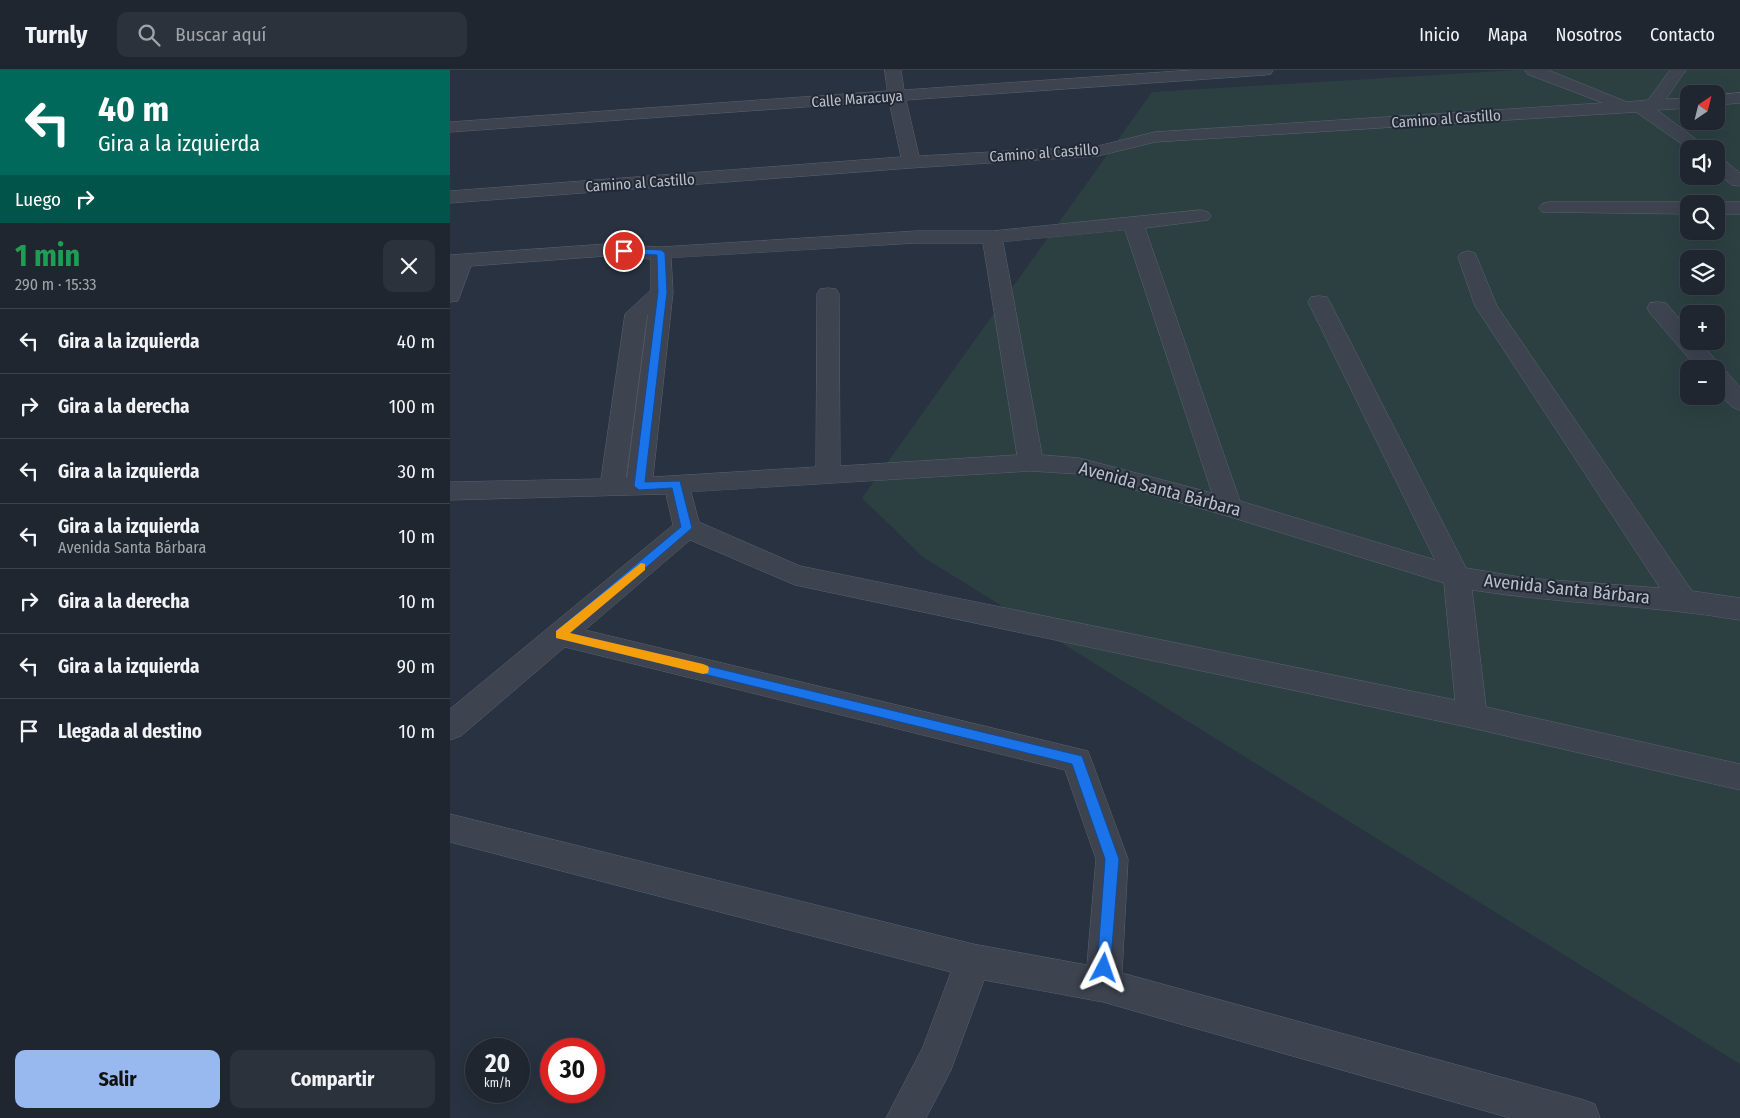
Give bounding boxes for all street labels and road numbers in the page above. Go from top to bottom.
street label: Calle Maracuya [811,87,903,111]
street label: Camino al Castillo [1391,106,1501,132]
street label: Camino al Castillo [989,140,1099,166]
street label: Camino al Castillo [585,170,695,196]
street label: Avenida Santa Bárbara [1077,457,1244,521]
street label: Avenida Santa Bárbara [1483,569,1651,609]

